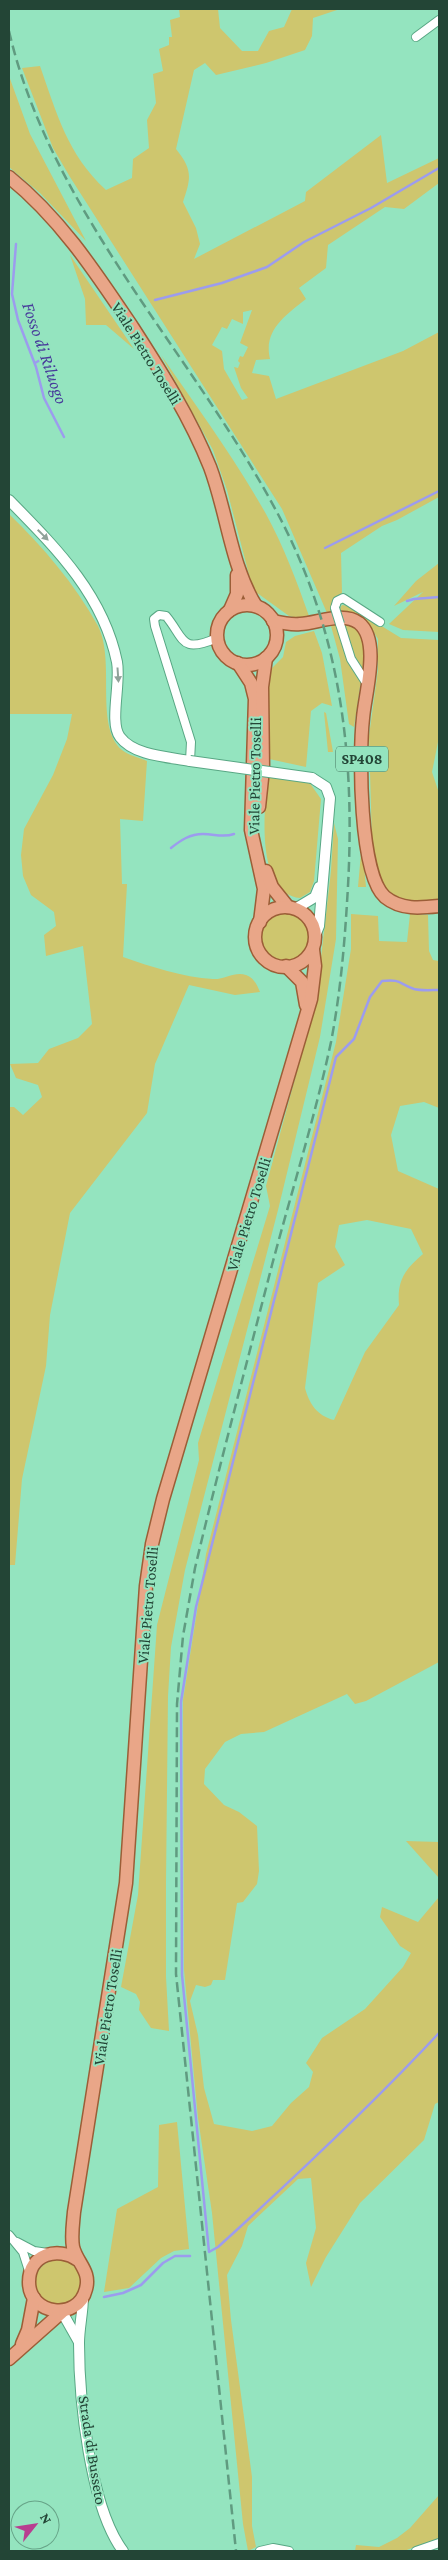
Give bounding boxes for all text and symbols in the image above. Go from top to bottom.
water label: Fosso di Riluogo [18,299,72,407]
street label: Viale Pietro Toselli [108,299,185,408]
one-way arrow [37,529,49,541]
one-way arrow [115,668,123,684]
street label: Viale Pietro Toselli [245,717,264,835]
road number: SP408 [336,746,388,772]
street label: Viale Pietro Toselli [223,1156,274,1273]
street label: Viale Pietro Toselli [134,1546,161,1664]
street label: Viale Pietro Toselli [90,1948,125,2066]
street label: Strada di Busseto [76,2394,110,2506]
north arrow [10,2500,60,2550]
text: N [37,2510,56,2527]

